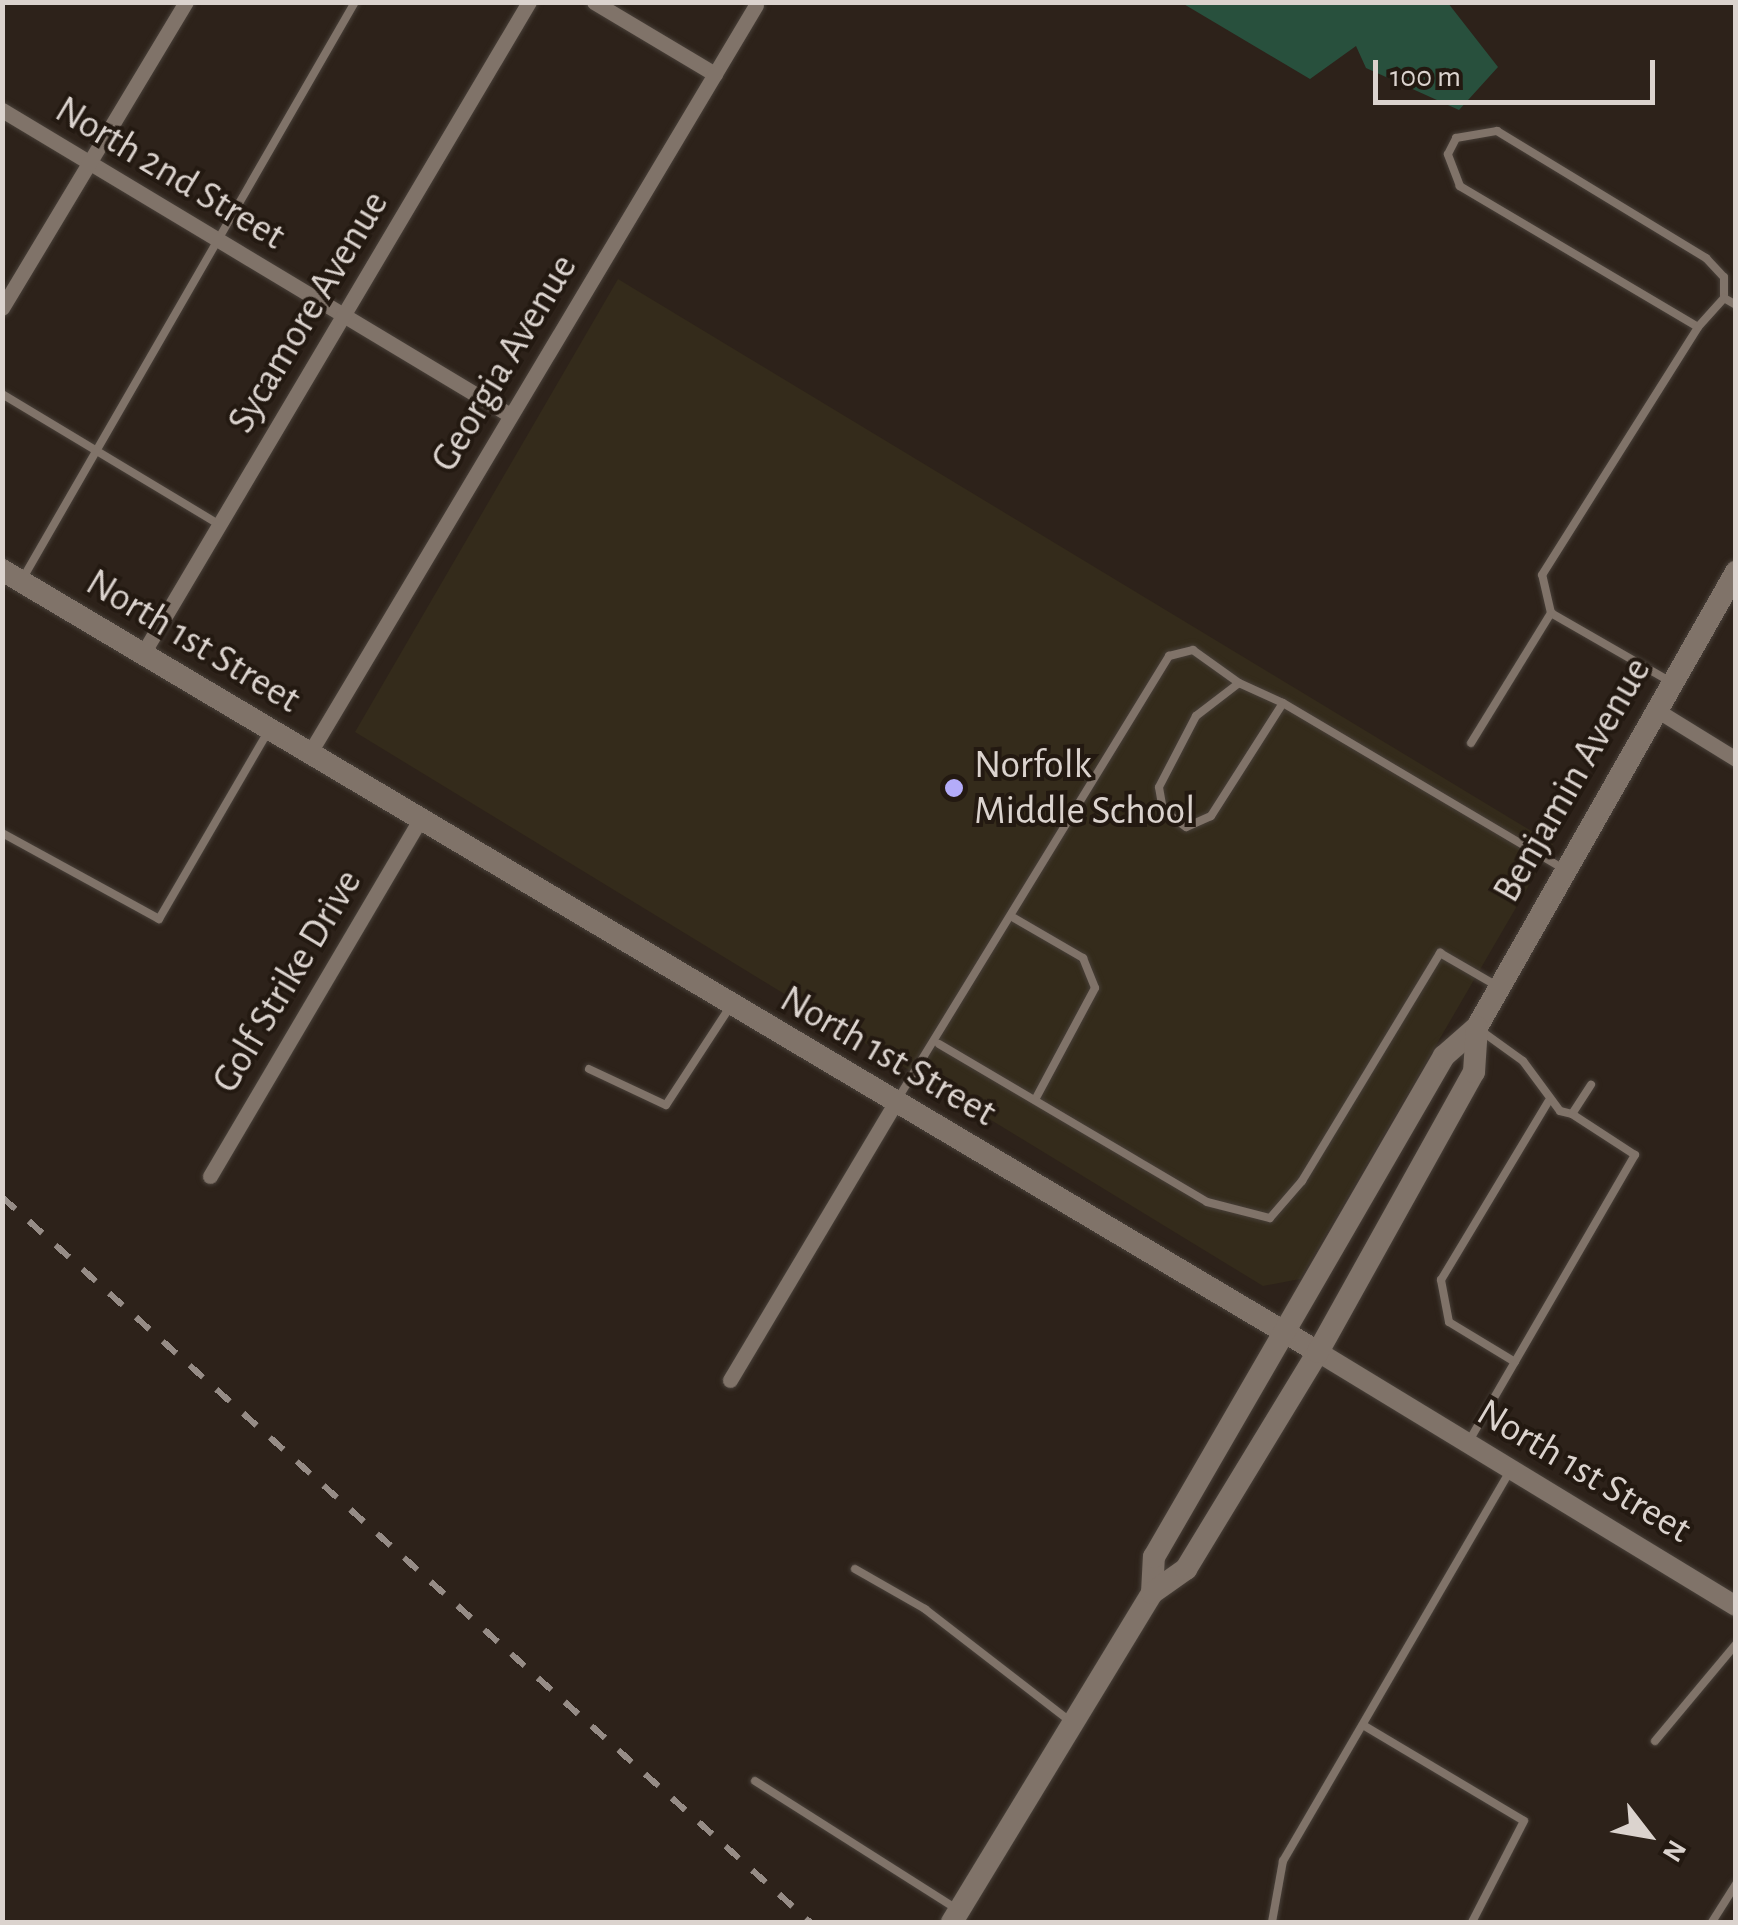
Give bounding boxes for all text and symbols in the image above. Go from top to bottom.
scale bar [1378,40,1660,102]
text: 100 m [1390,62,1461,92]
street label: North 2nd Street [47,86,293,260]
street label: Sycamore Avenue [217,182,399,442]
street label: Georgia Avenue [420,246,588,480]
street label: North 1st Street [77,558,309,724]
street label: Benjamin Avenue [1483,649,1661,911]
place label: Norfolk Middle School [974,741,1195,835]
marker: Norfolk Middle School [943,777,965,799]
street label: Golf Strike Drive [202,861,372,1101]
street label: North 1st Street [772,975,1004,1137]
street label: North 1st Street [1468,1388,1700,1554]
north arrow [1598,1785,1698,1885]
text: N [1657,1835,1691,1866]

